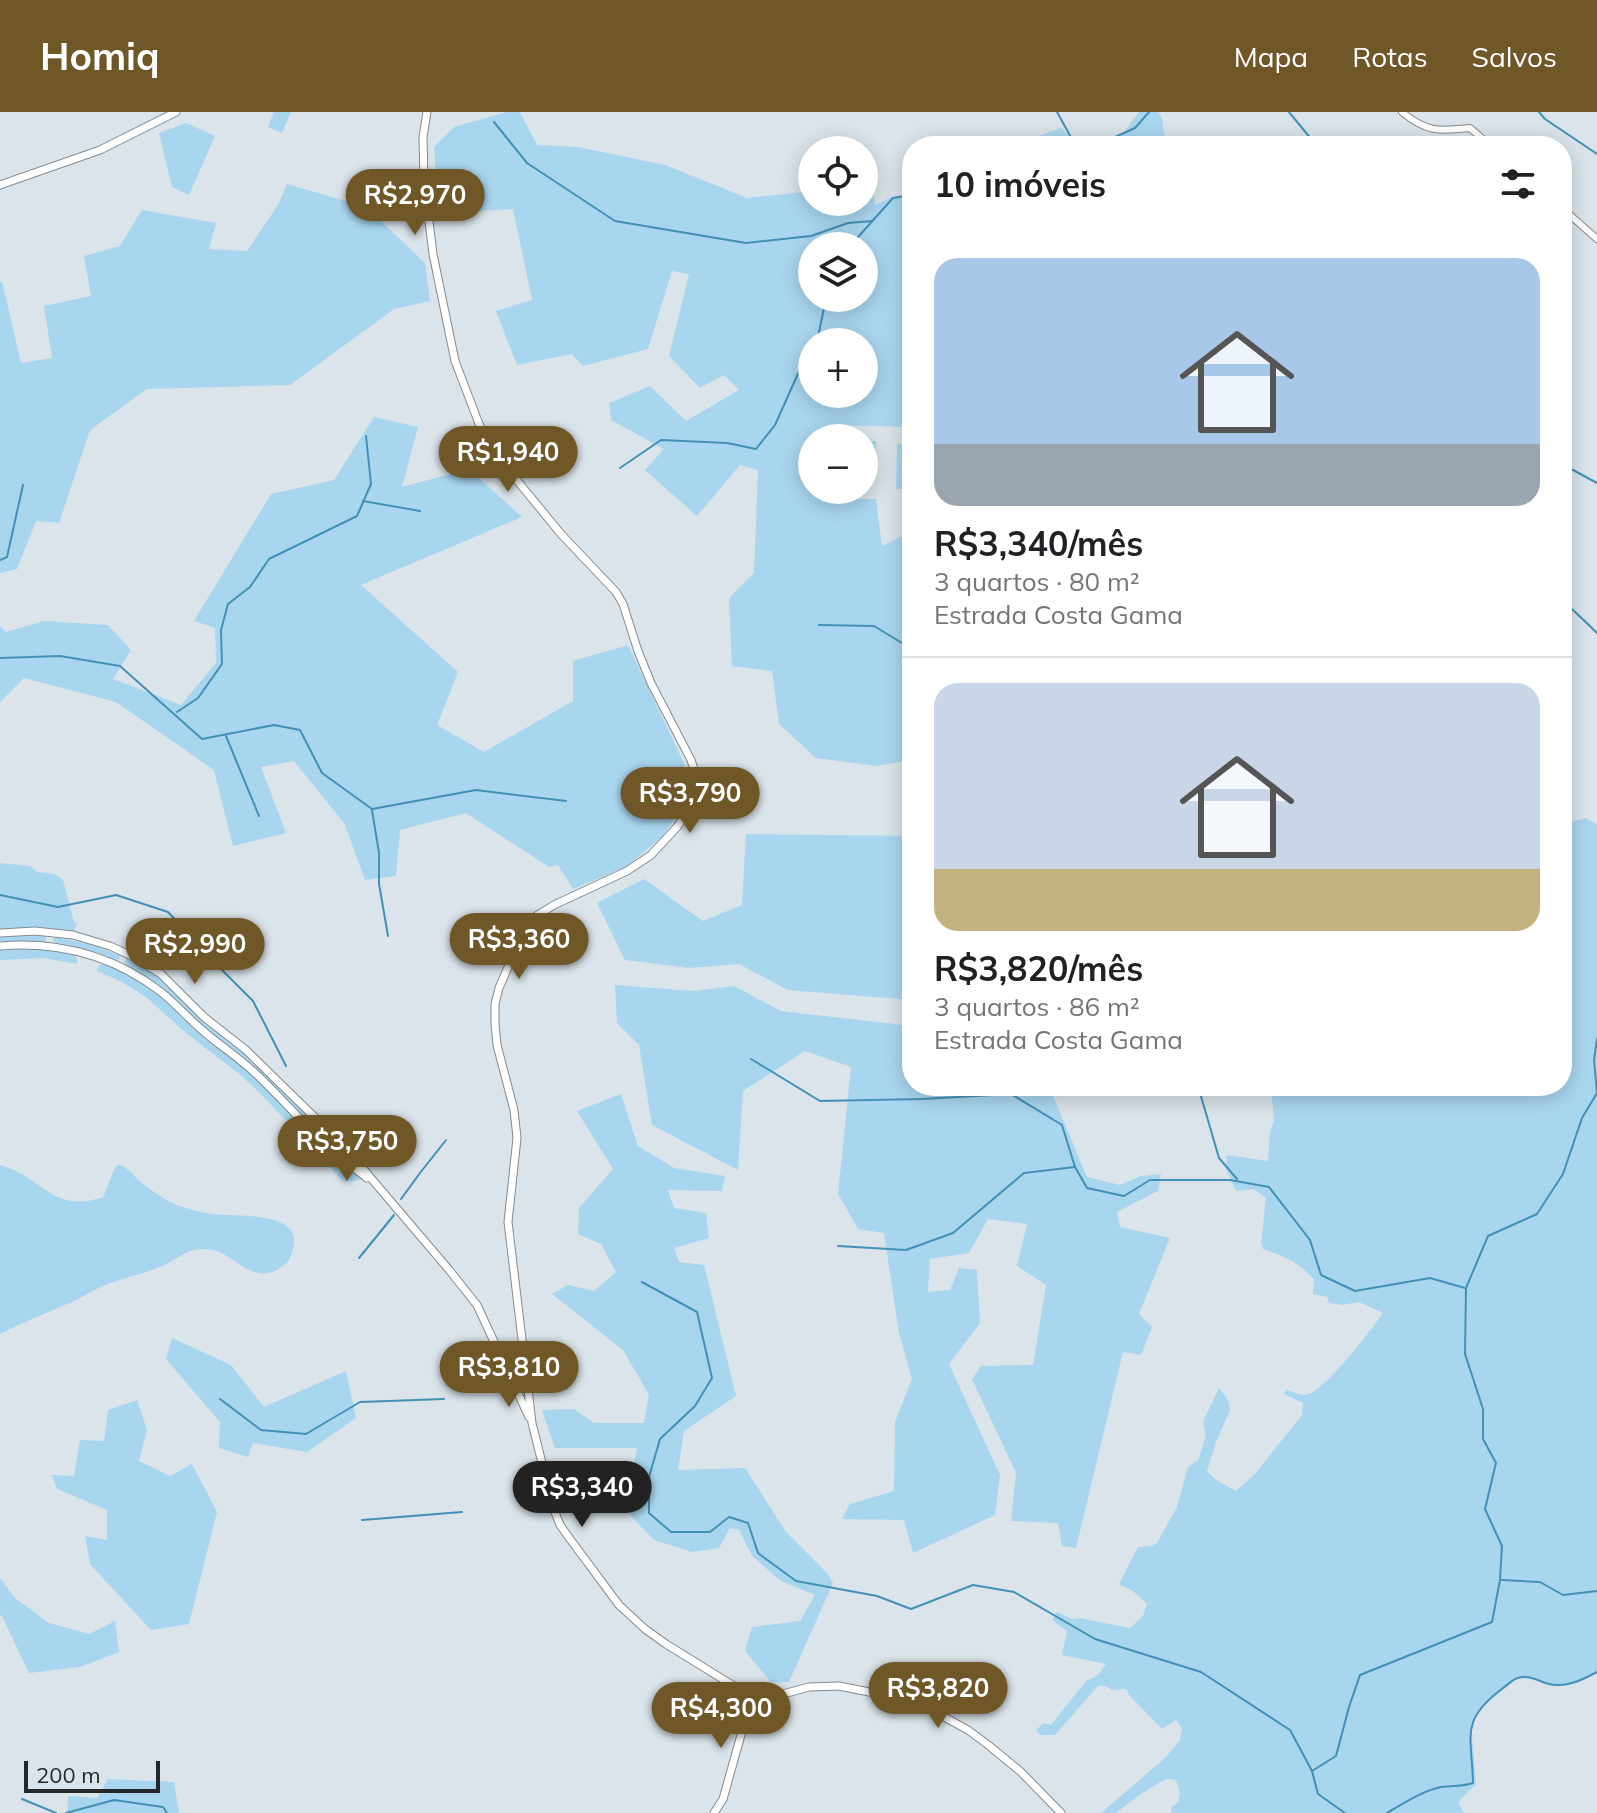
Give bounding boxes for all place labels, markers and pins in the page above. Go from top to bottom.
pin: R$2,970 [341,169,489,237]
pin: R$1,940 [434,426,582,494]
pin: R$3,790 [616,767,764,835]
pin: R$3,360 [445,913,593,981]
pin: R$2,990 [121,918,269,986]
pin: R$3,750 [273,1115,421,1183]
pin: R$3,810 [435,1341,583,1409]
pin: R$3,340 [508,1461,656,1529]
pin: R$3,820 [864,1662,1012,1730]
pin: R$4,300 [647,1682,795,1750]

